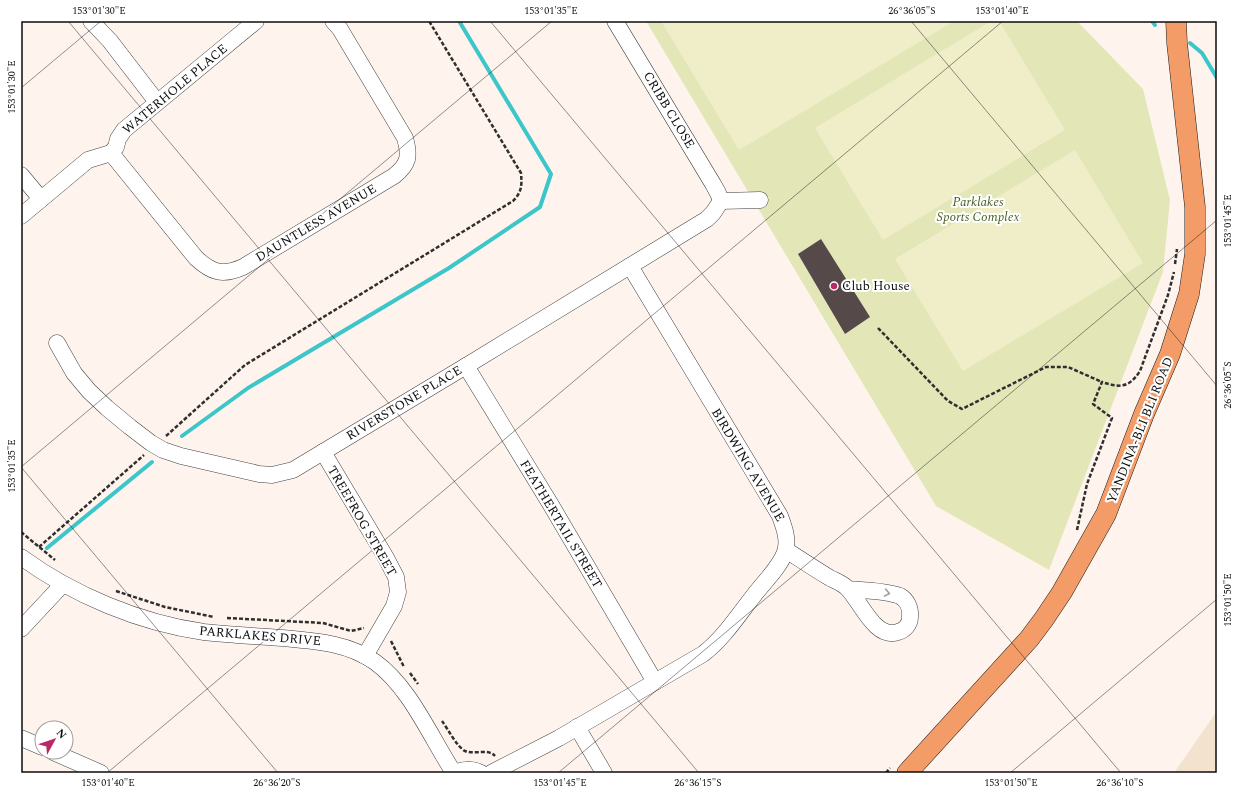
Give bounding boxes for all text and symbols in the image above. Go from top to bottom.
text: 153°01'30"E [72,3,126,19]
text: 153°01'35"E [524,3,578,19]
text: 26°36'05"S [888,3,936,19]
text: 153°01'40"E [975,3,1029,19]
street label: WATERHOLE PLACE [118,39,232,139]
text: 153°01'30"E [4,60,20,114]
street label: CRIBB CLOSE [638,68,700,152]
street label: DAUNTLESS AVENUE [252,179,380,267]
park label: Parklakes Sports Complex [937,192,1019,227]
text: 153°01'45"E [1220,194,1236,248]
place label: Club House [842,276,910,296]
marker: Club House [829,281,839,291]
street label: YANDINA-BLI BLI ROAD [1101,354,1179,506]
street label: RIVERSTONE PLACE [342,360,466,446]
text: 26°36'05"S [1220,361,1236,409]
street label: BIRDWING AVENUE [706,404,790,526]
text: 153°01'35"E [4,439,20,493]
street label: FEATHERTAIL STREET [515,456,607,592]
street label: TREEFROG STREET [322,462,402,580]
text: 153°01'50"E [1220,573,1236,627]
one-way arrow [884,589,890,597]
street label: PARKLAKES DRIVE [198,621,322,651]
north arrow [34,720,74,760]
text: N [52,725,71,743]
text: 153°01'40"E [81,775,135,791]
text: 26°36'20"S [253,775,301,791]
text: 153°01'45"E [533,775,587,791]
text: 26°36'15"S [674,775,722,791]
text: 153°01'50"E [984,775,1038,791]
text: 26°36'10"S [1096,775,1144,791]

